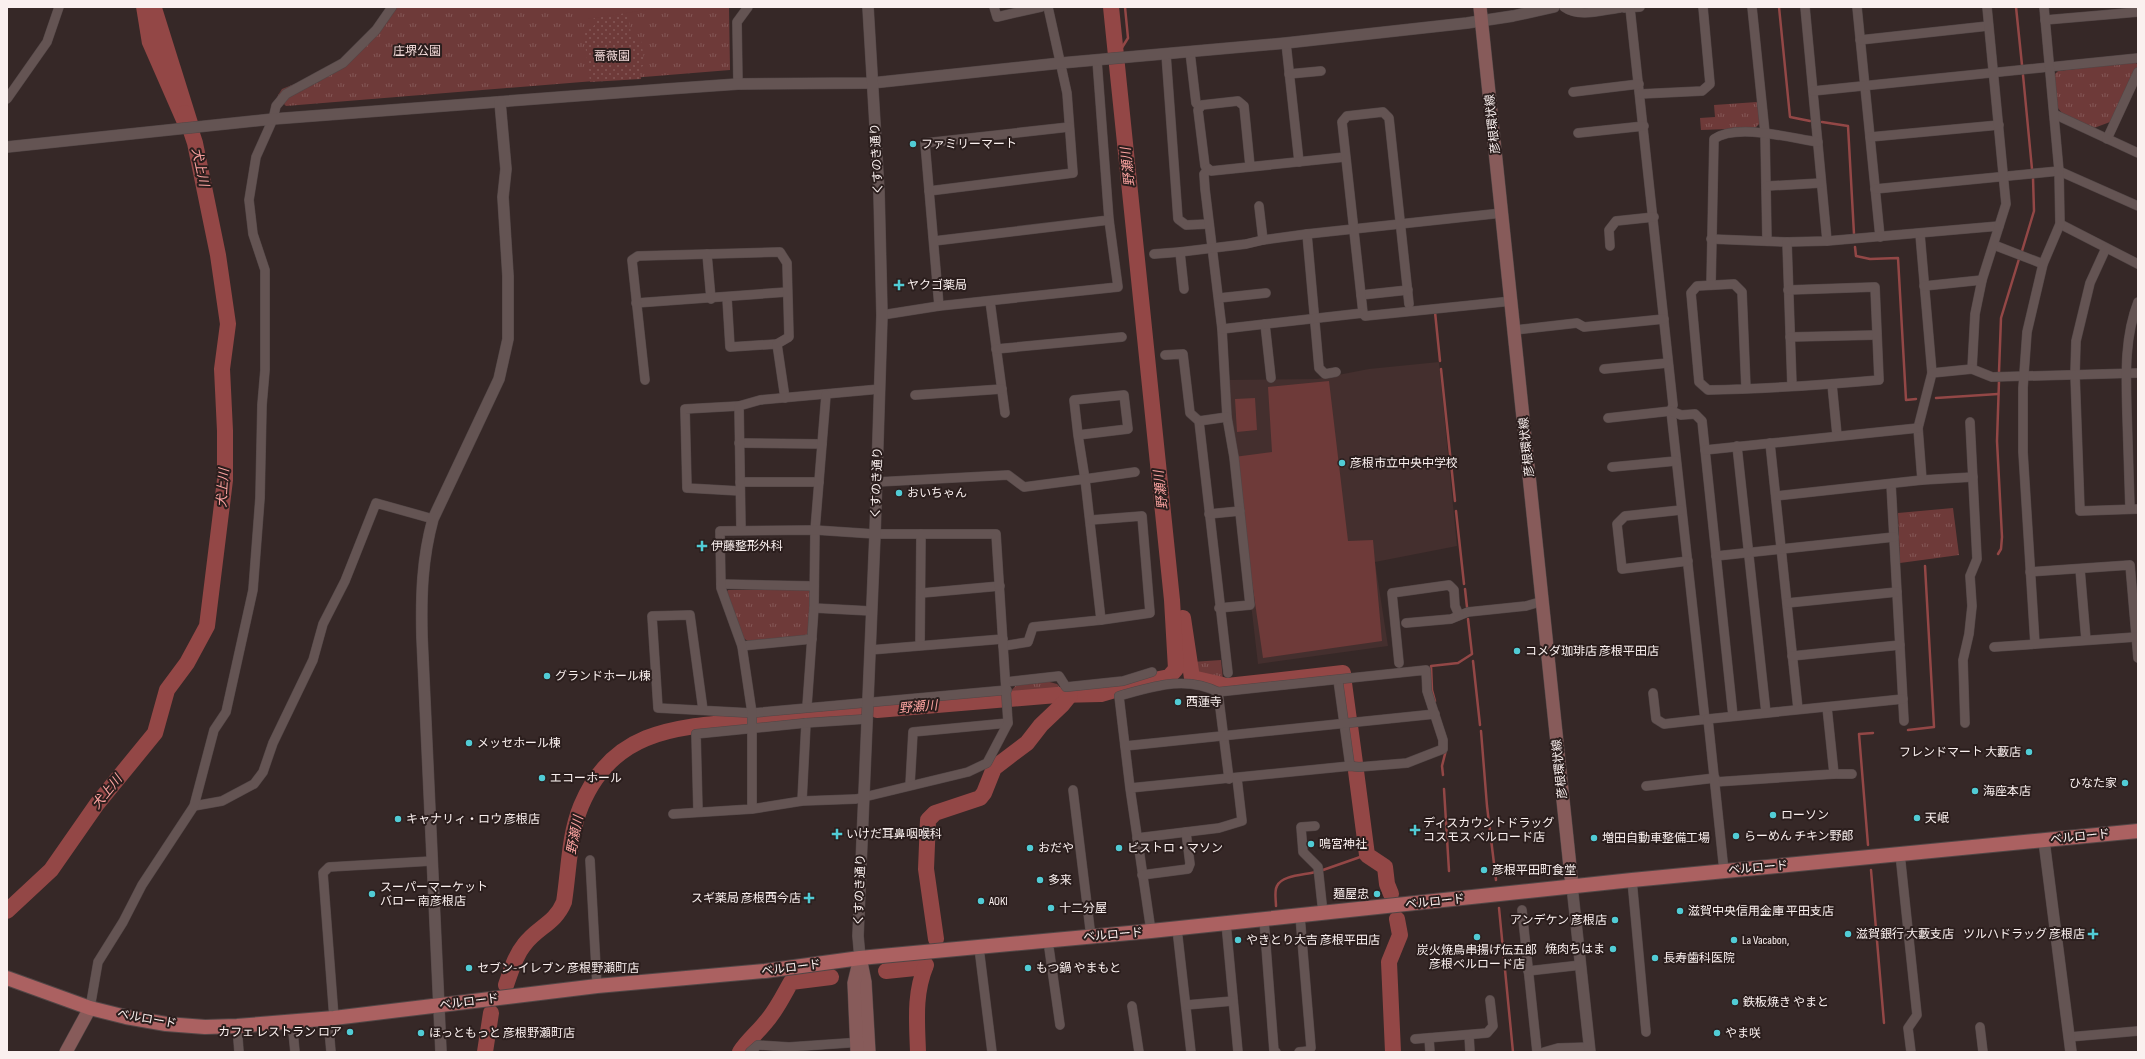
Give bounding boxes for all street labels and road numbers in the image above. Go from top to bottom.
street label: 彦根環状線 [1482,93,1504,155]
street label: くすのき通り [868,123,886,195]
street label: 彦根環状線 [1516,416,1538,478]
street label: くすのき通り [868,447,886,519]
street label: 彦根環状線 [1549,738,1571,800]
street label: ベルロード [2049,826,2111,848]
street label: くすのき通り [851,854,869,926]
street label: ベルロード [1727,858,1789,878]
street label: ベルロード [1404,891,1466,913]
street label: ベルロード [1082,925,1144,945]
street label: ベルロード [760,957,822,979]
street label: ベルロード [438,991,500,1013]
street label: ベルロード [116,1006,178,1032]

